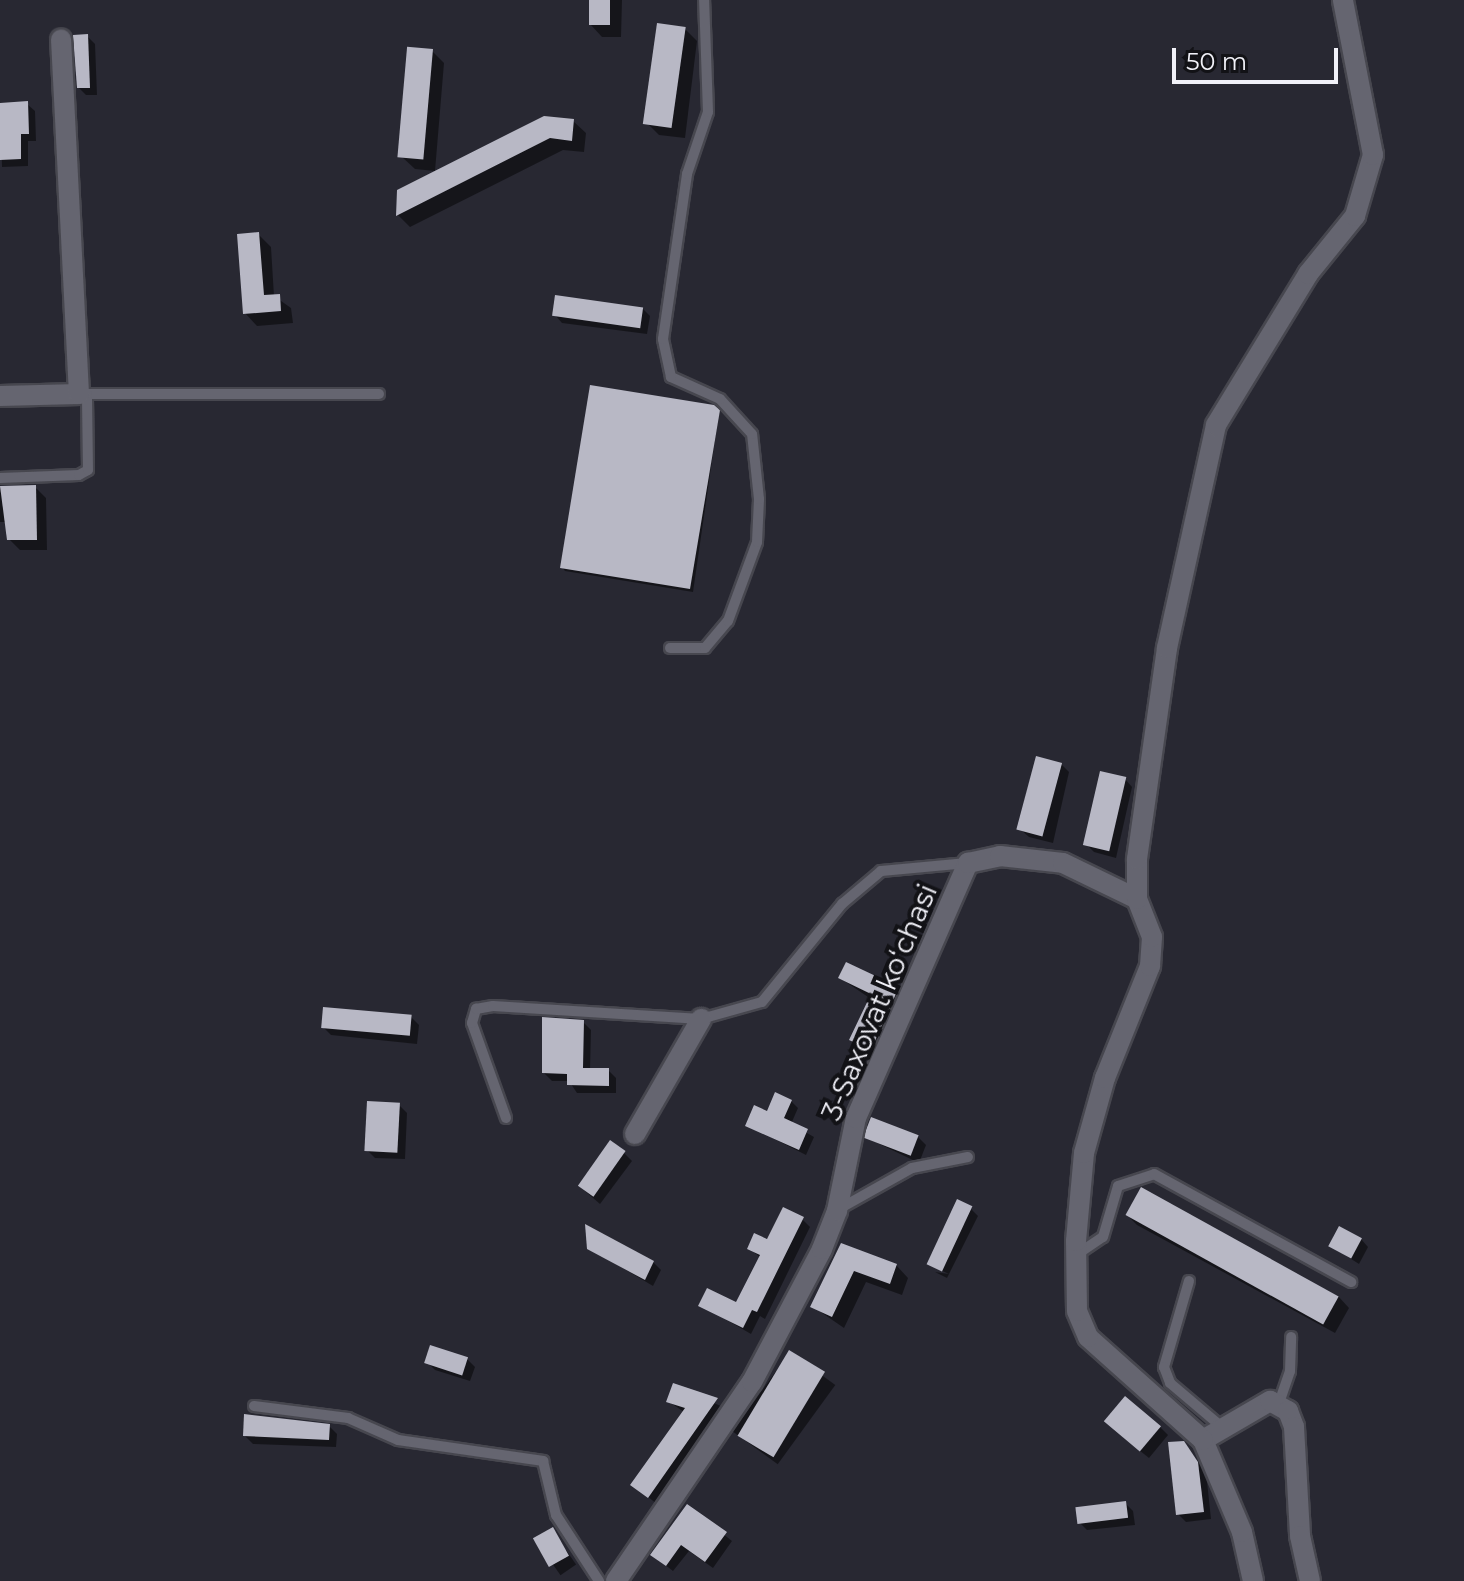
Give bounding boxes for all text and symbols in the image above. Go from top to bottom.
scale bar [1176,32,1342,82]
text: 50 m [1186,47,1247,76]
street label: 3-Saxovat koʻchasi [814,879,944,1125]

